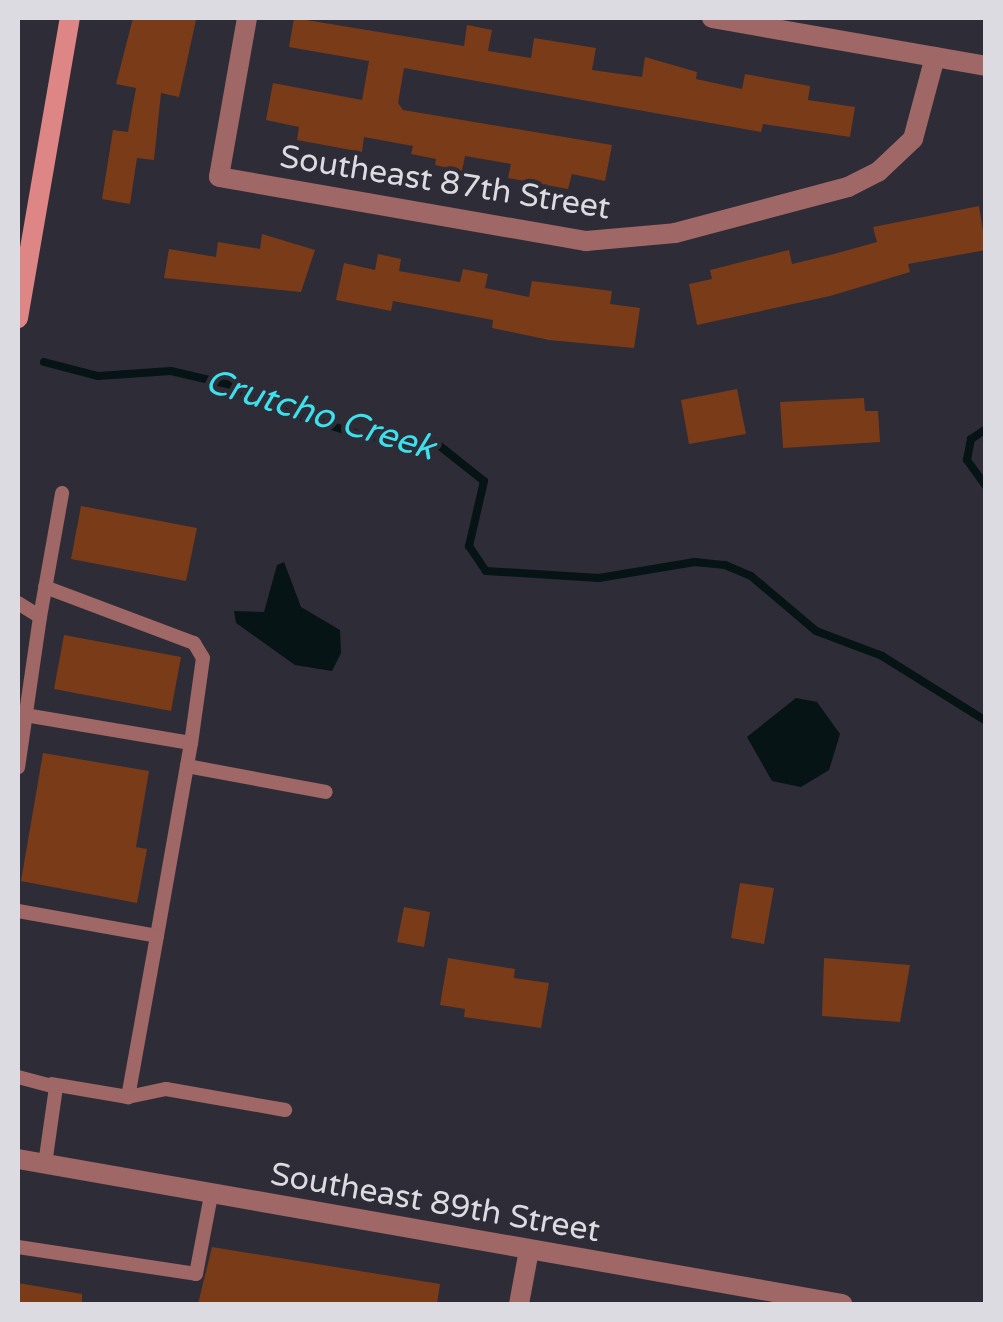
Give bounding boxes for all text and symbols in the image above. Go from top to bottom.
street label: Southeast 87th Street [277,138,613,228]
water label: Crutcho Creek [200,360,440,470]
street label: Southeast 89th Street [267,1155,603,1251]

